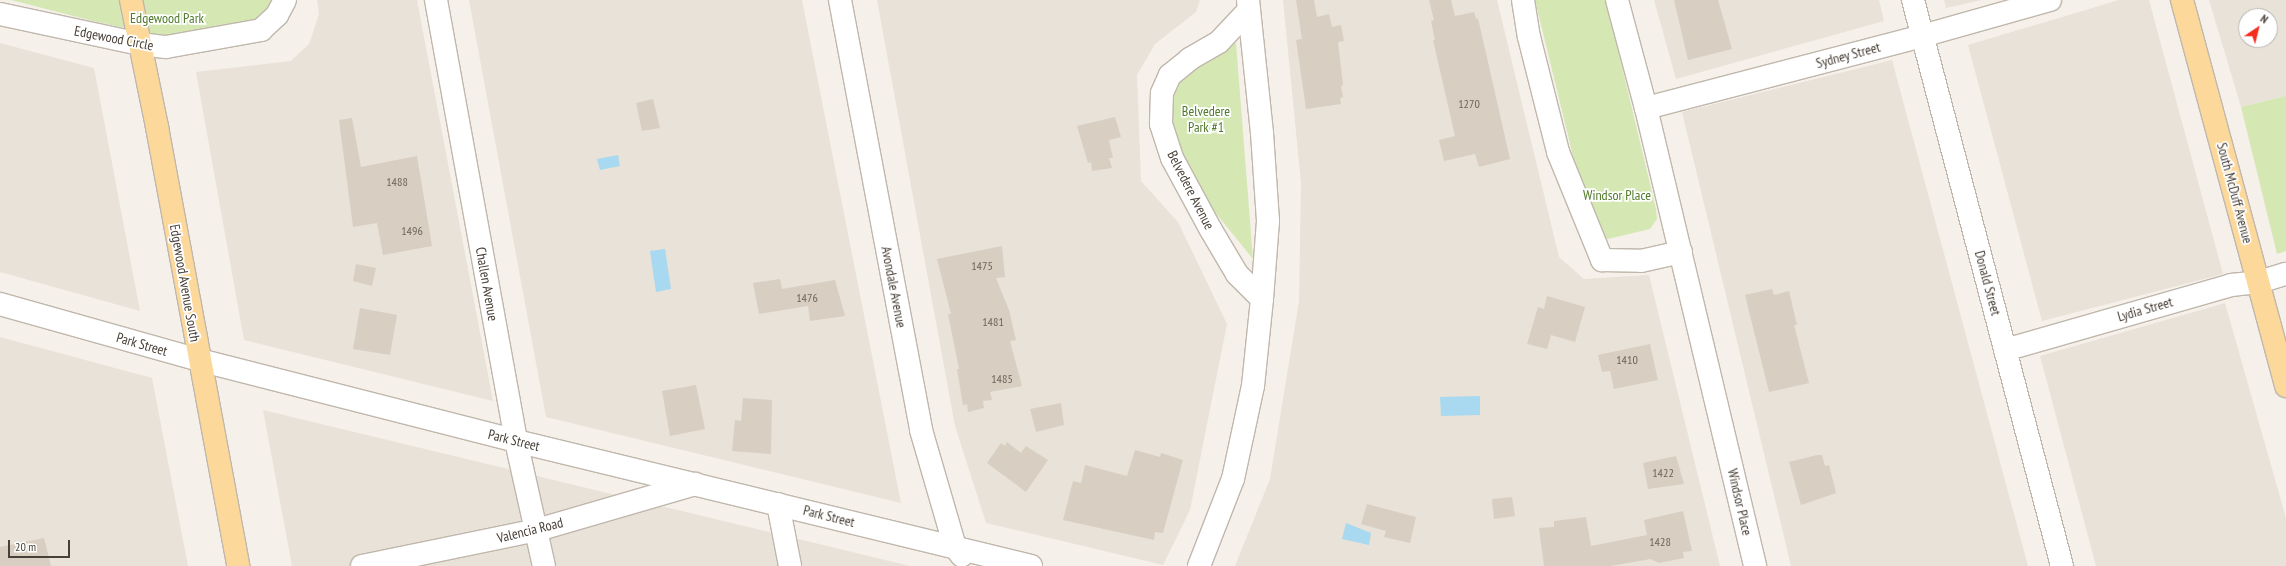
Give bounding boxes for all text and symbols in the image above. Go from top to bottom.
north arrow [2238,8,2278,48]
park label: Edgewood Park [130,10,204,26]
text: N [2258,12,2271,26]
street label: Edgewood Circle [73,22,155,54]
street label: Sydney Street [1814,38,1882,72]
house number: 1270 [1458,97,1480,111]
park label: Belvedere Park #1 [1182,103,1230,136]
street label: South McDuff Avenue [2213,141,2257,245]
street label: Belvedere Avenue [1164,148,1218,232]
house number: 1488 [386,175,408,189]
park label: Windsor Place [1583,187,1651,203]
street label: Edgewood Avenue South [166,223,204,343]
house number: 1496 [401,224,423,238]
street label: Avondale Avenue [878,245,910,329]
street label: Challen Avenue [472,246,502,322]
street label: Donald Street [1971,249,2005,317]
house number: 1475 [971,259,993,273]
house number: 1476 [796,291,818,305]
street label: Lydia Street [2115,293,2175,325]
house number: 1481 [982,315,1004,329]
street label: Park Street [114,329,170,359]
house number: 1410 [1616,353,1638,367]
house number: 1485 [991,372,1013,386]
street label: Park Street [486,425,542,455]
house number: 1422 [1652,466,1674,480]
street label: Windsor Place [1724,467,1756,537]
street label: Park Street [801,501,857,531]
street label: Valencia Road [495,514,565,546]
scale bar [10,532,72,558]
house number: 1428 [1649,535,1671,549]
text: 20 m [15,539,36,554]

